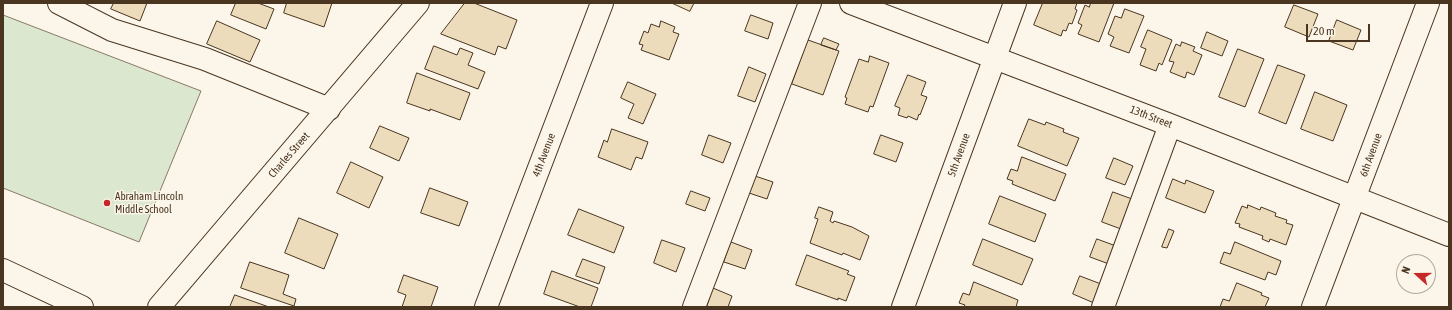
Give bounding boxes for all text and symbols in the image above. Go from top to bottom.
scale bar [1308,16,1372,42]
text: 20 m [1313,24,1335,38]
street label: 13th Street [1128,103,1174,131]
street label: Charles Street [266,130,312,180]
street label: 4th Avenue [530,131,558,179]
street label: 5th Avenue [945,131,973,179]
street label: 6th Avenue [1357,131,1385,179]
place label: Abraham Lincoln Middle School [115,190,183,216]
marker: Abraham Lincoln Middle School [102,198,112,208]
north arrow [1396,254,1436,294]
text: N [1399,265,1412,275]

